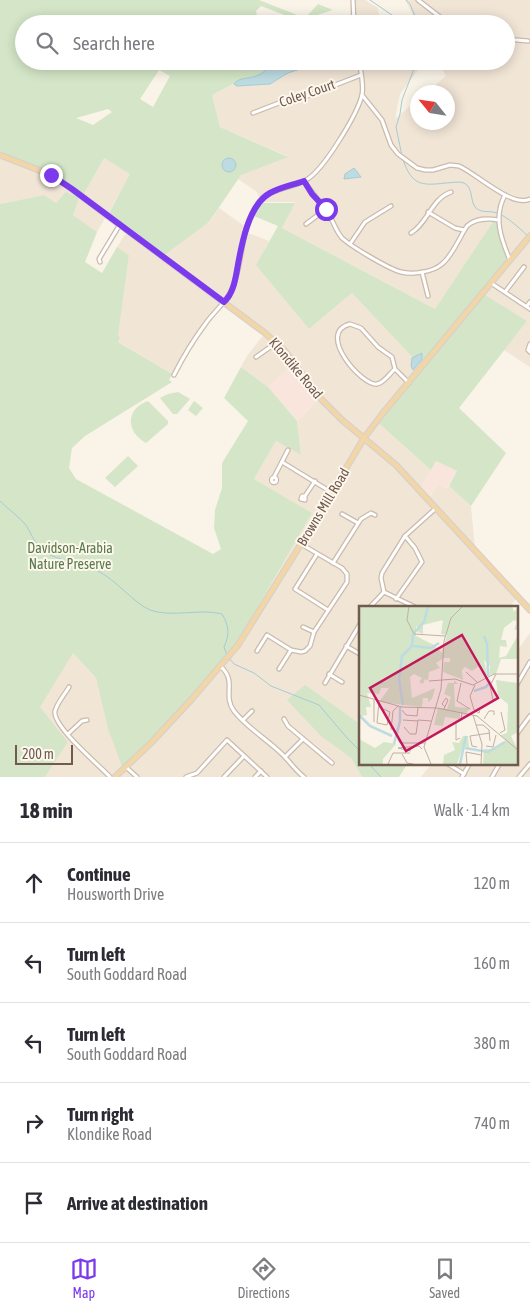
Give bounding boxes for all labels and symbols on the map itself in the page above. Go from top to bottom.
street label: Coley Court [277,76,337,110]
north arrow [410,85,455,130]
route end [40,164,63,187]
route start [315,198,338,221]
street label: Klondike Road [266,334,326,402]
street label: Browns Mill Road [294,465,352,549]
park label: Davidson-Arabia Nature Preserve [27,540,113,572]
inset map [359,606,518,764]
scale bar [15,742,72,765]

